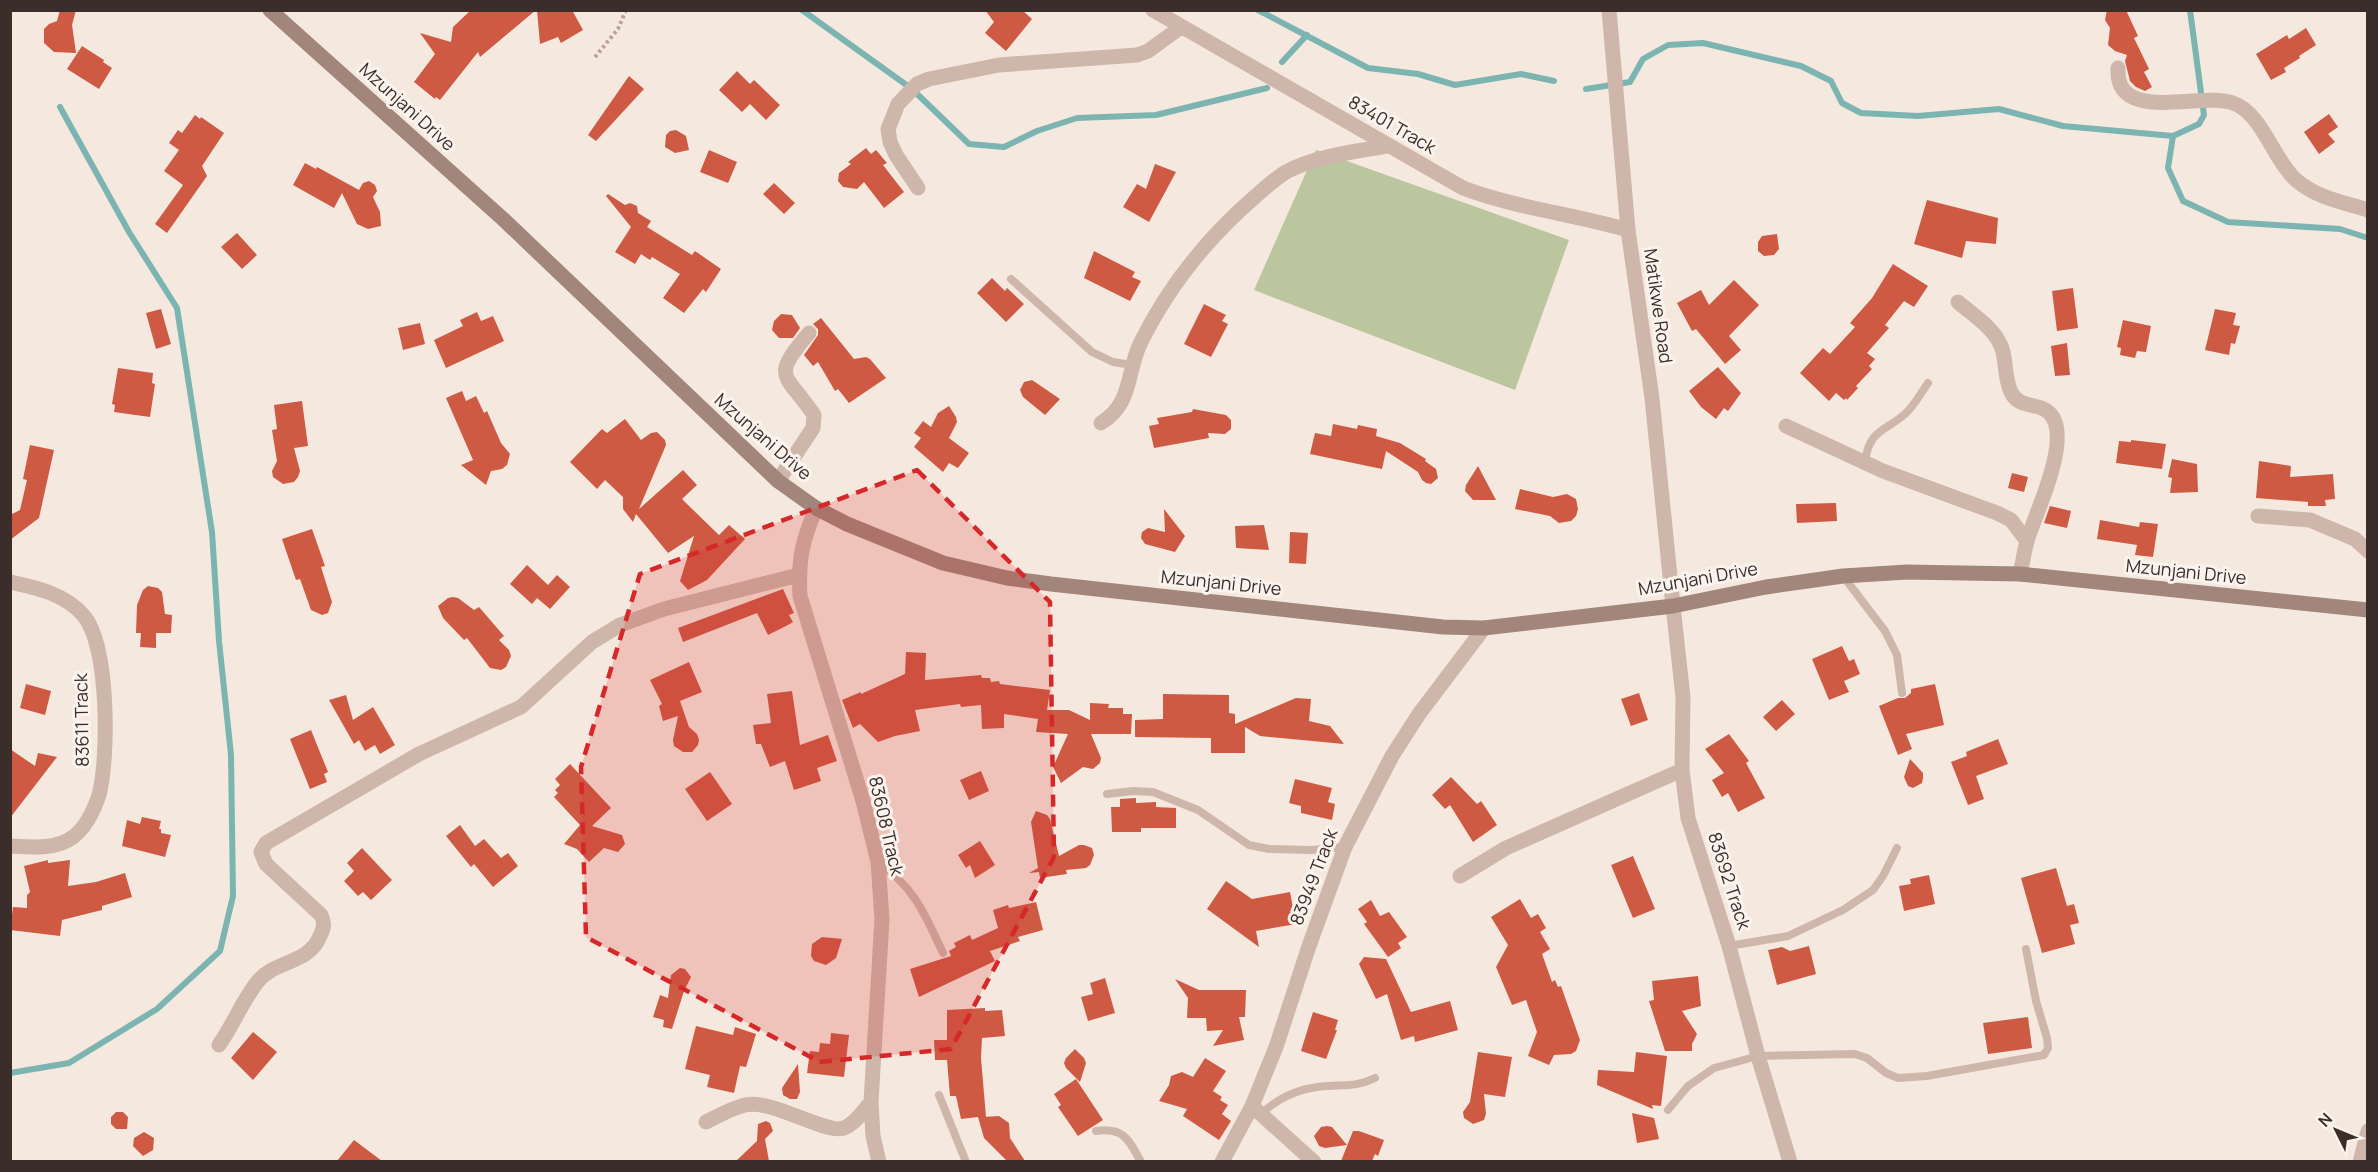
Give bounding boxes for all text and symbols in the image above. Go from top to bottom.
street label: Mzunjani Drive [355,57,461,156]
street label: 83401 Track [1344,89,1442,159]
street label: Matikwe Road [1639,247,1679,365]
street label: Mzunjani Drive [710,387,817,485]
street label: Mzunjani Drive [2125,553,2248,589]
street label: Mzunjani Drive [1636,556,1760,600]
street label: Mzunjani Drive [1160,564,1283,600]
street label: 83611 Track [68,672,94,767]
street label: 83608 Track [864,774,910,879]
street label: 83949 Track [1284,824,1343,928]
street label: 83692 Track [1703,829,1757,934]
north arrow [2306,1100,2366,1160]
text: N [2313,1108,2337,1131]

